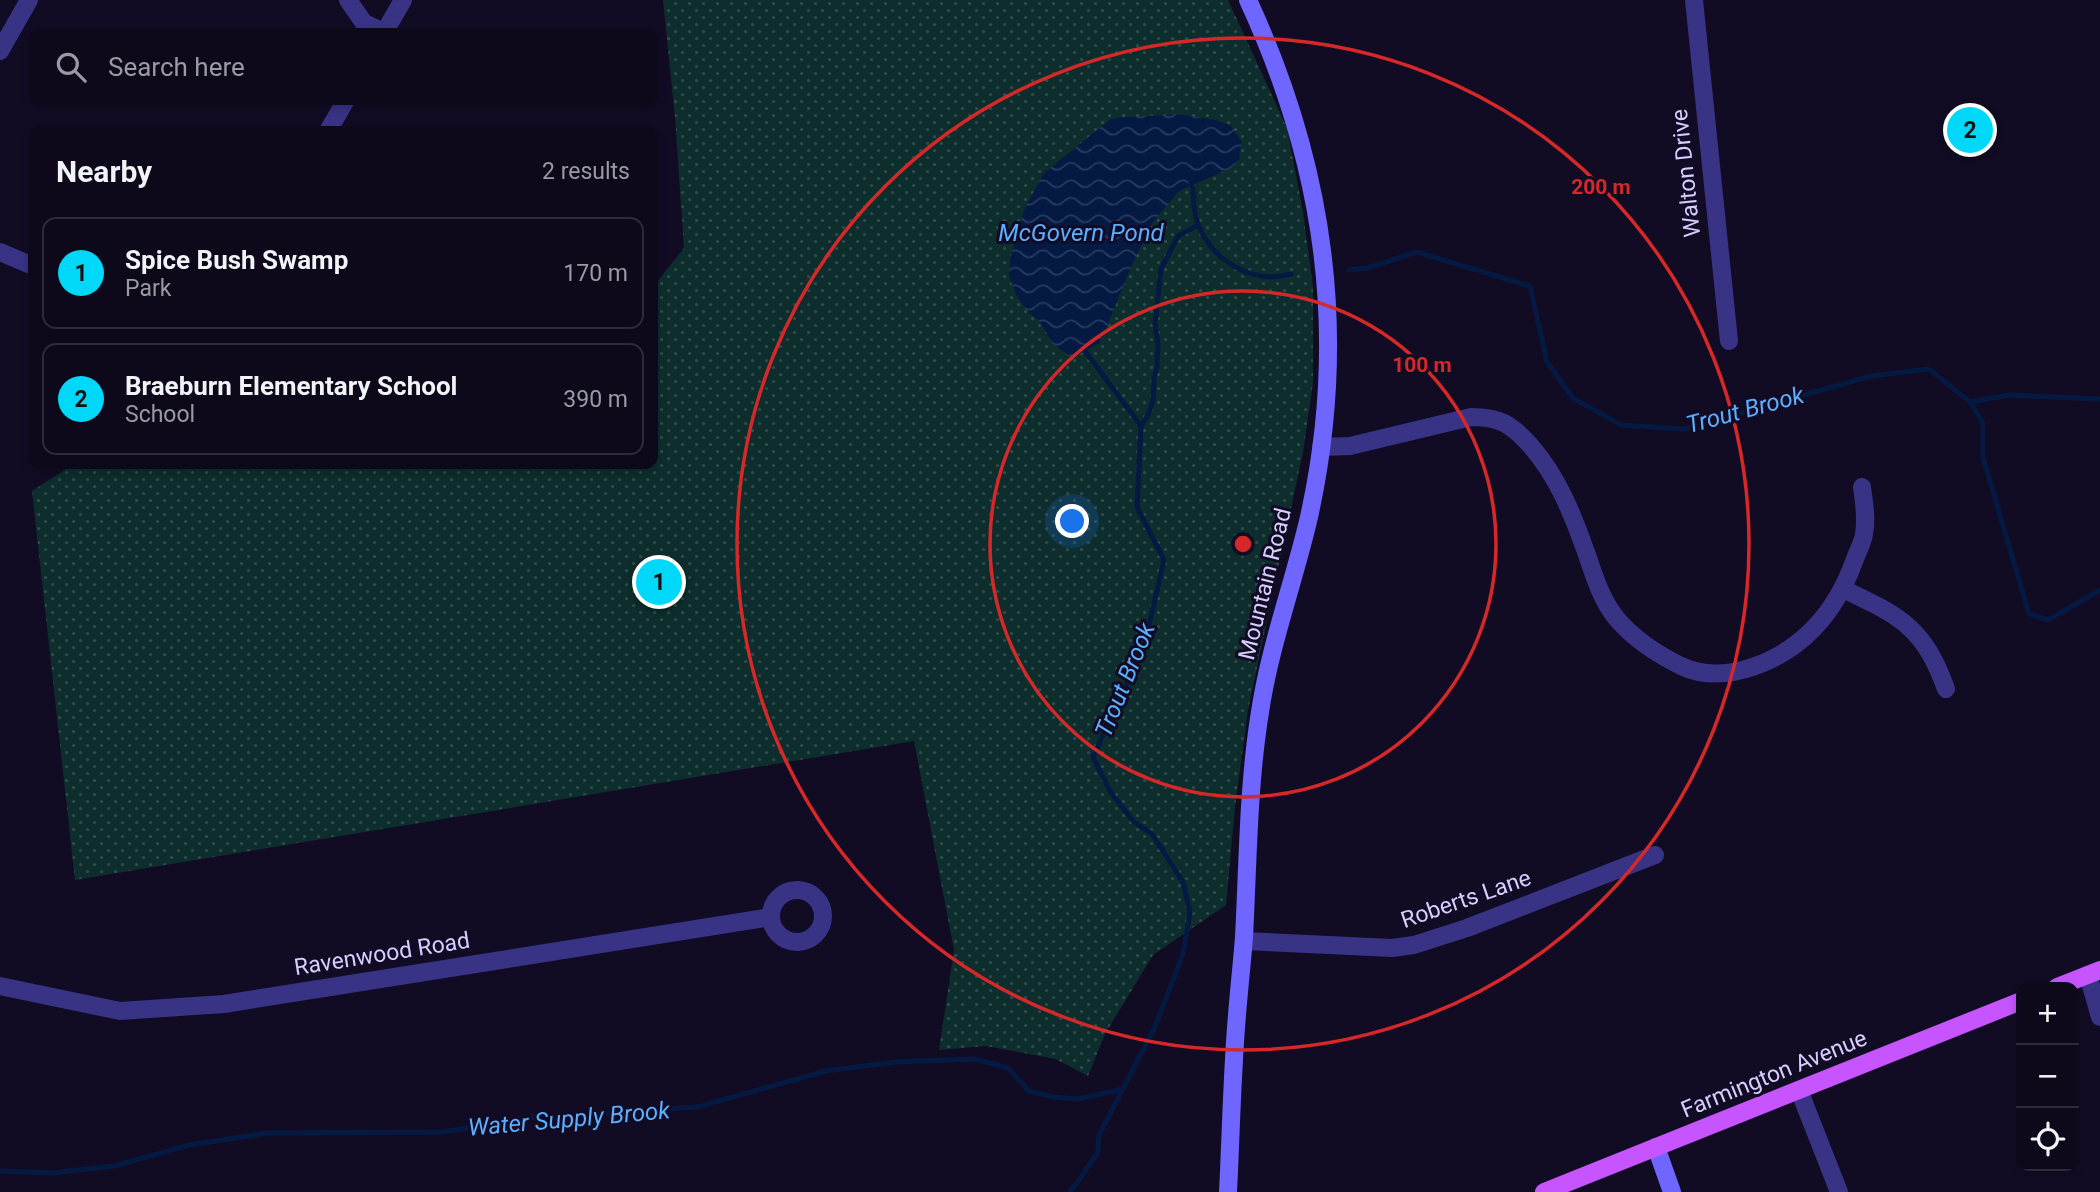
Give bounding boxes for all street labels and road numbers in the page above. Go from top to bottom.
street label: Walton Drive [1666,108,1706,238]
street label: Mountain Road [1233,505,1297,663]
street label: Roberts Lane [1397,864,1535,934]
street label: Ravenwood Road [292,927,472,981]
street label: Farmington Avenue [1677,1024,1871,1124]

